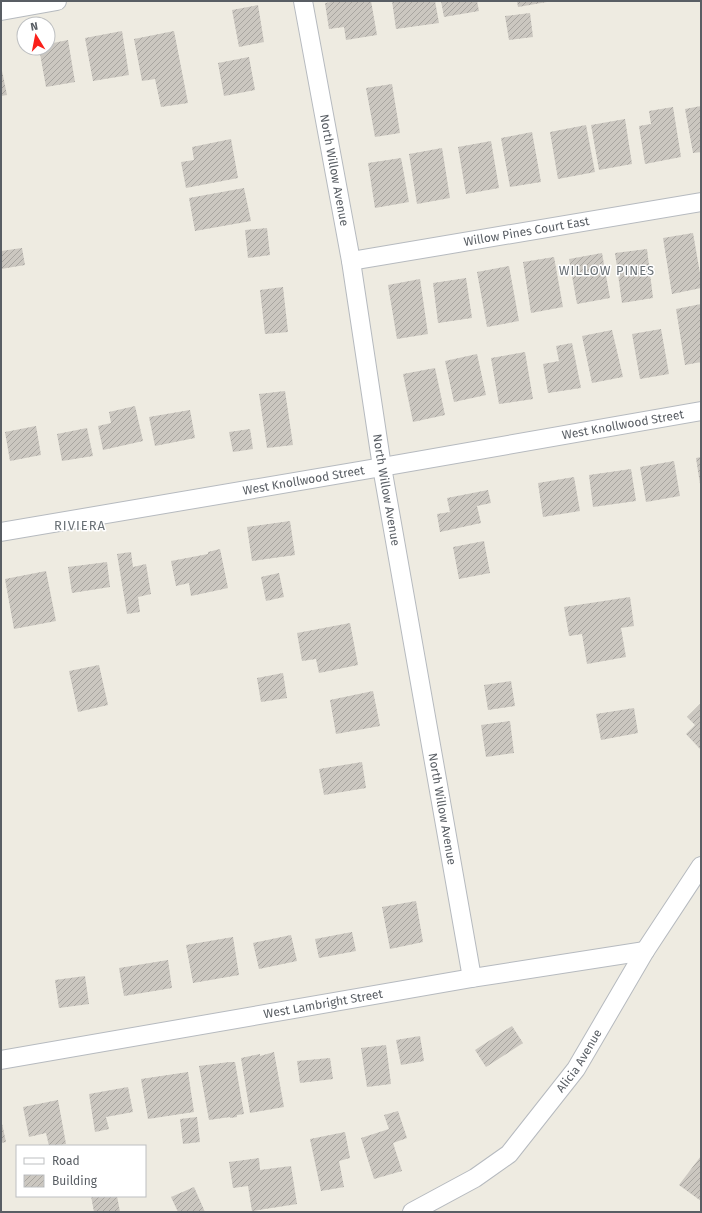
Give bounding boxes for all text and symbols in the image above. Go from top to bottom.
north arrow [16,16,56,56]
text: N [30,20,39,34]
street label: North Willow Avenue [317,113,351,227]
street label: Willow Pines Court East [463,214,591,249]
district label: WILLOW PINES [559,263,655,278]
street label: West Knollwood Street [561,407,685,442]
street label: North Willow Avenue [370,433,403,547]
street label: West Knollwood Street [242,463,366,498]
district label: RIVIERA [54,518,106,533]
street label: North Willow Avenue [426,752,459,866]
street label: West Lambright Street [262,987,384,1021]
street label: Alicia Avenue [553,1027,605,1095]
legend [16,1145,146,1197]
text: Road [52,1154,80,1168]
text: Building [52,1174,98,1188]

